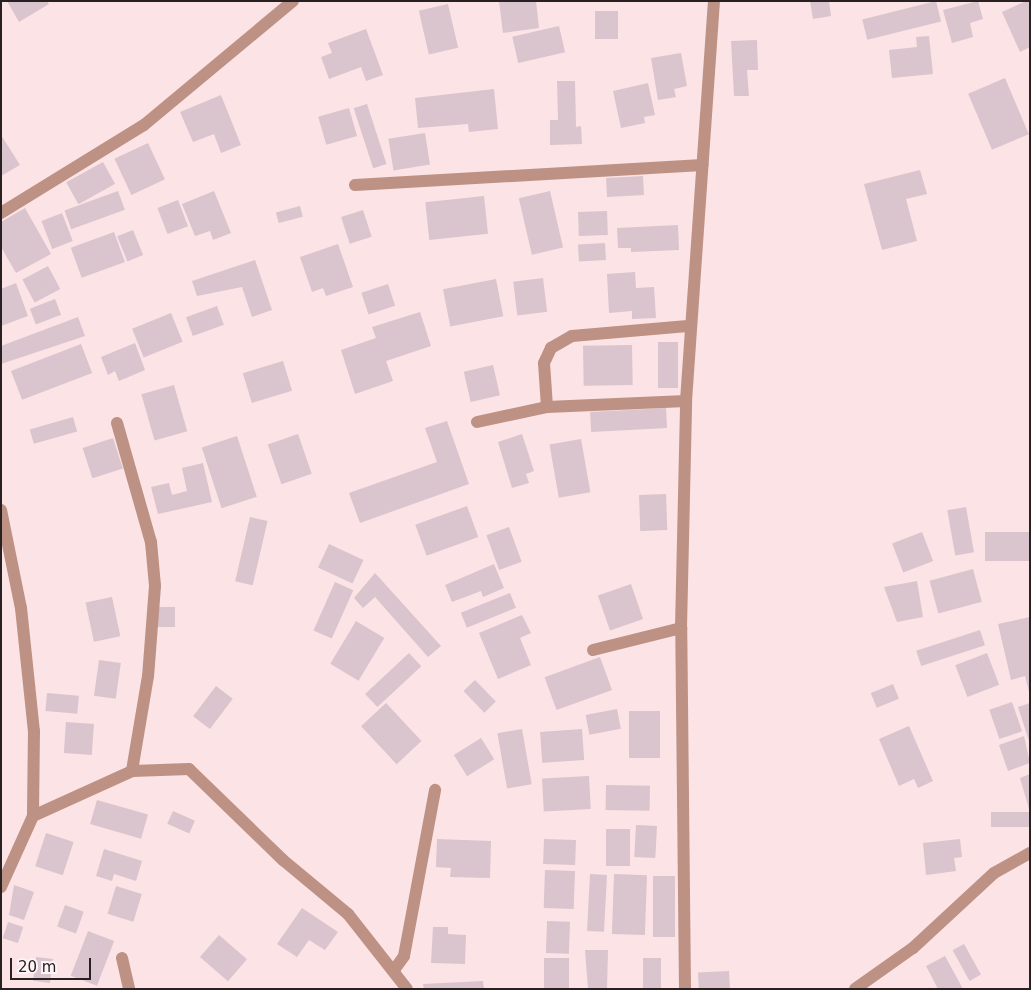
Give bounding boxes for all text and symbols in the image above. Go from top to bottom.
scale bar [12,948,94,980]
text: 20 m [18,958,56,976]

